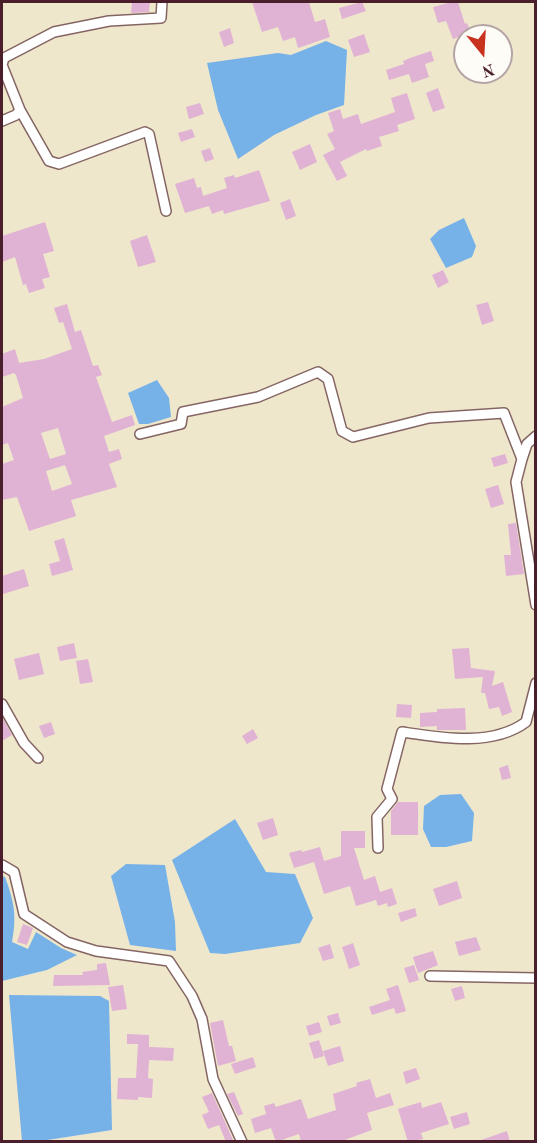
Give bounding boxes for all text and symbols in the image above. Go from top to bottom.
north arrow [453,24,513,84]
text: N [480,60,496,79]

